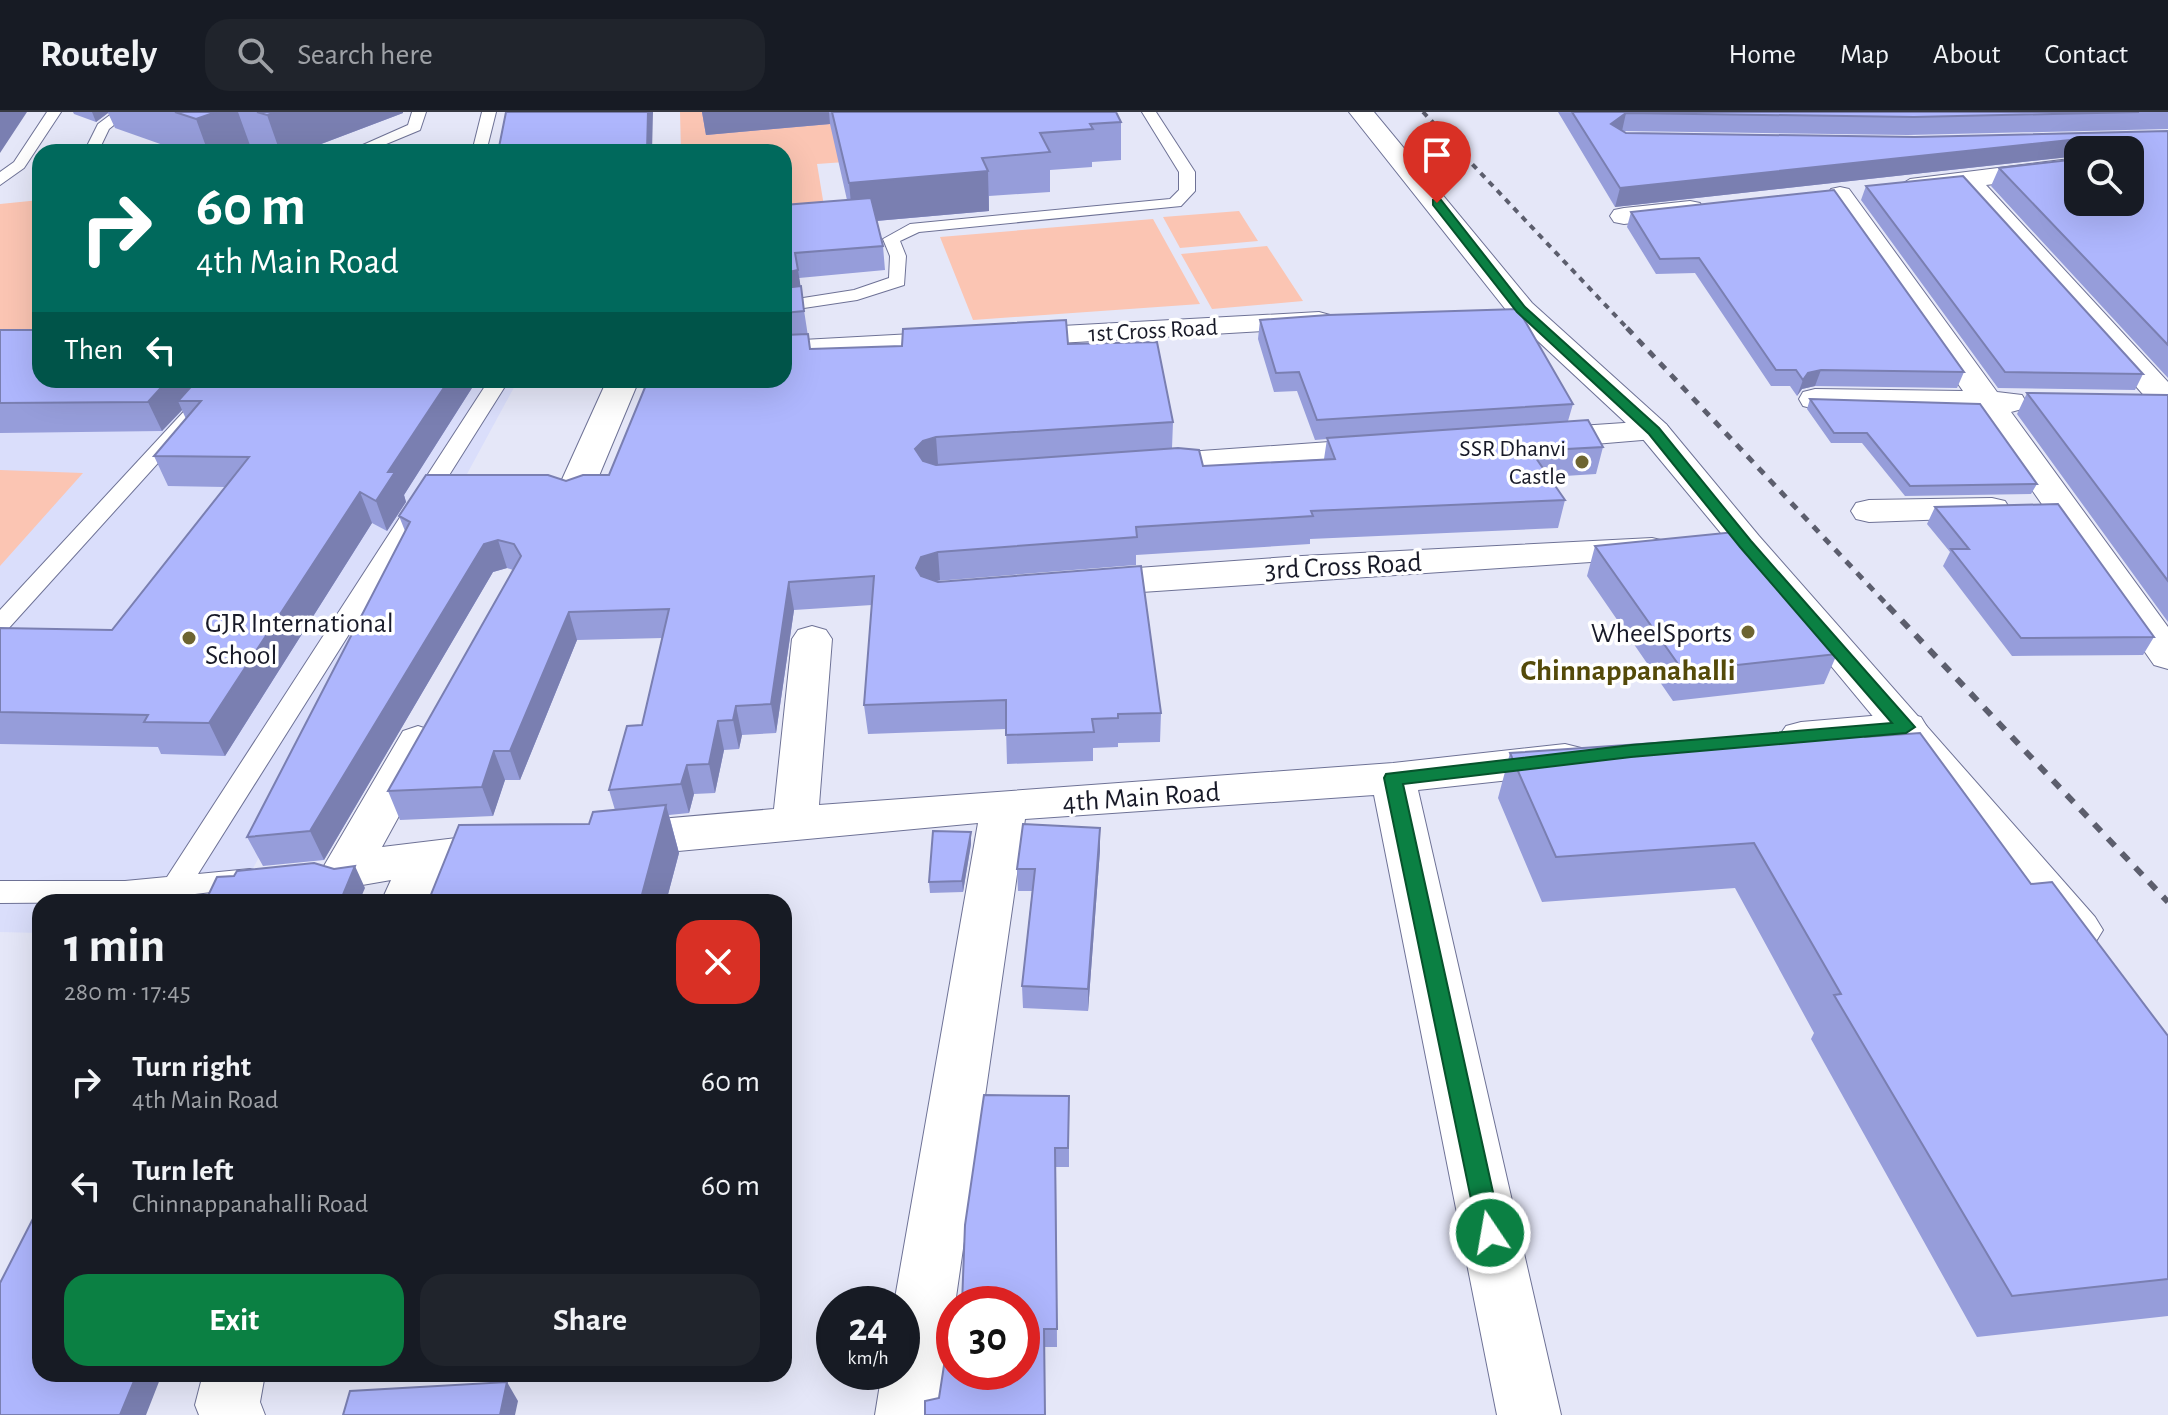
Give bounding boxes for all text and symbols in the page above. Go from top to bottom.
search box [205,19,765,91]
icon: search [233,33,277,77]
text: Routely [40,36,157,74]
text: Search here [297,40,433,70]
text: Home [1729,41,1796,69]
text: Map [1840,41,1889,69]
text: About [1933,41,2001,69]
text: Contact [2045,41,2128,69]
pin [1403,121,1471,203]
icon: arrive [1415,133,1459,177]
map controls [2064,136,2144,216]
button: search [2064,136,2144,216]
icon: right [64,176,168,280]
text: 60 m [196,179,306,235]
text: 4th Main Road [196,244,399,280]
street label: 1st Cross Road [1088,316,1218,346]
icon: left [139,328,183,372]
text: Then [64,335,123,365]
place label: SSR Dhanvi Castle [1459,437,1566,489]
marker: SSR Dhanvi Castle [1573,453,1591,471]
street label: 3rd Cross Road [1264,549,1422,585]
place label: GJR International School [205,610,394,670]
place label: WheelSports [1591,620,1732,648]
marker: WheelSports [1739,623,1757,641]
marker: GJR International School [180,629,198,647]
district label: Chinnappanahalli [1520,656,1736,686]
street label: 4th Main Road [1061,779,1221,817]
button: close [676,920,760,1004]
text: 1 min [64,923,165,971]
text: 280 m · 17:45 [64,979,191,1005]
text: Turn right [132,1052,251,1082]
icon: right [64,1060,108,1104]
text: 60 m [701,1067,760,1097]
text: 4th Main Road [132,1087,279,1113]
text: Turn left [132,1156,233,1186]
icon: left [64,1164,108,1208]
text: 60 m [701,1171,760,1201]
text: Chinnappanahalli Road [132,1191,368,1217]
position arrow [1448,1191,1532,1275]
button: Exit [64,1274,404,1366]
button: Share [420,1274,760,1366]
speed limit sign: 30 [936,1286,1040,1390]
text: 24 [849,1308,887,1348]
text: km/h [847,1348,889,1368]

